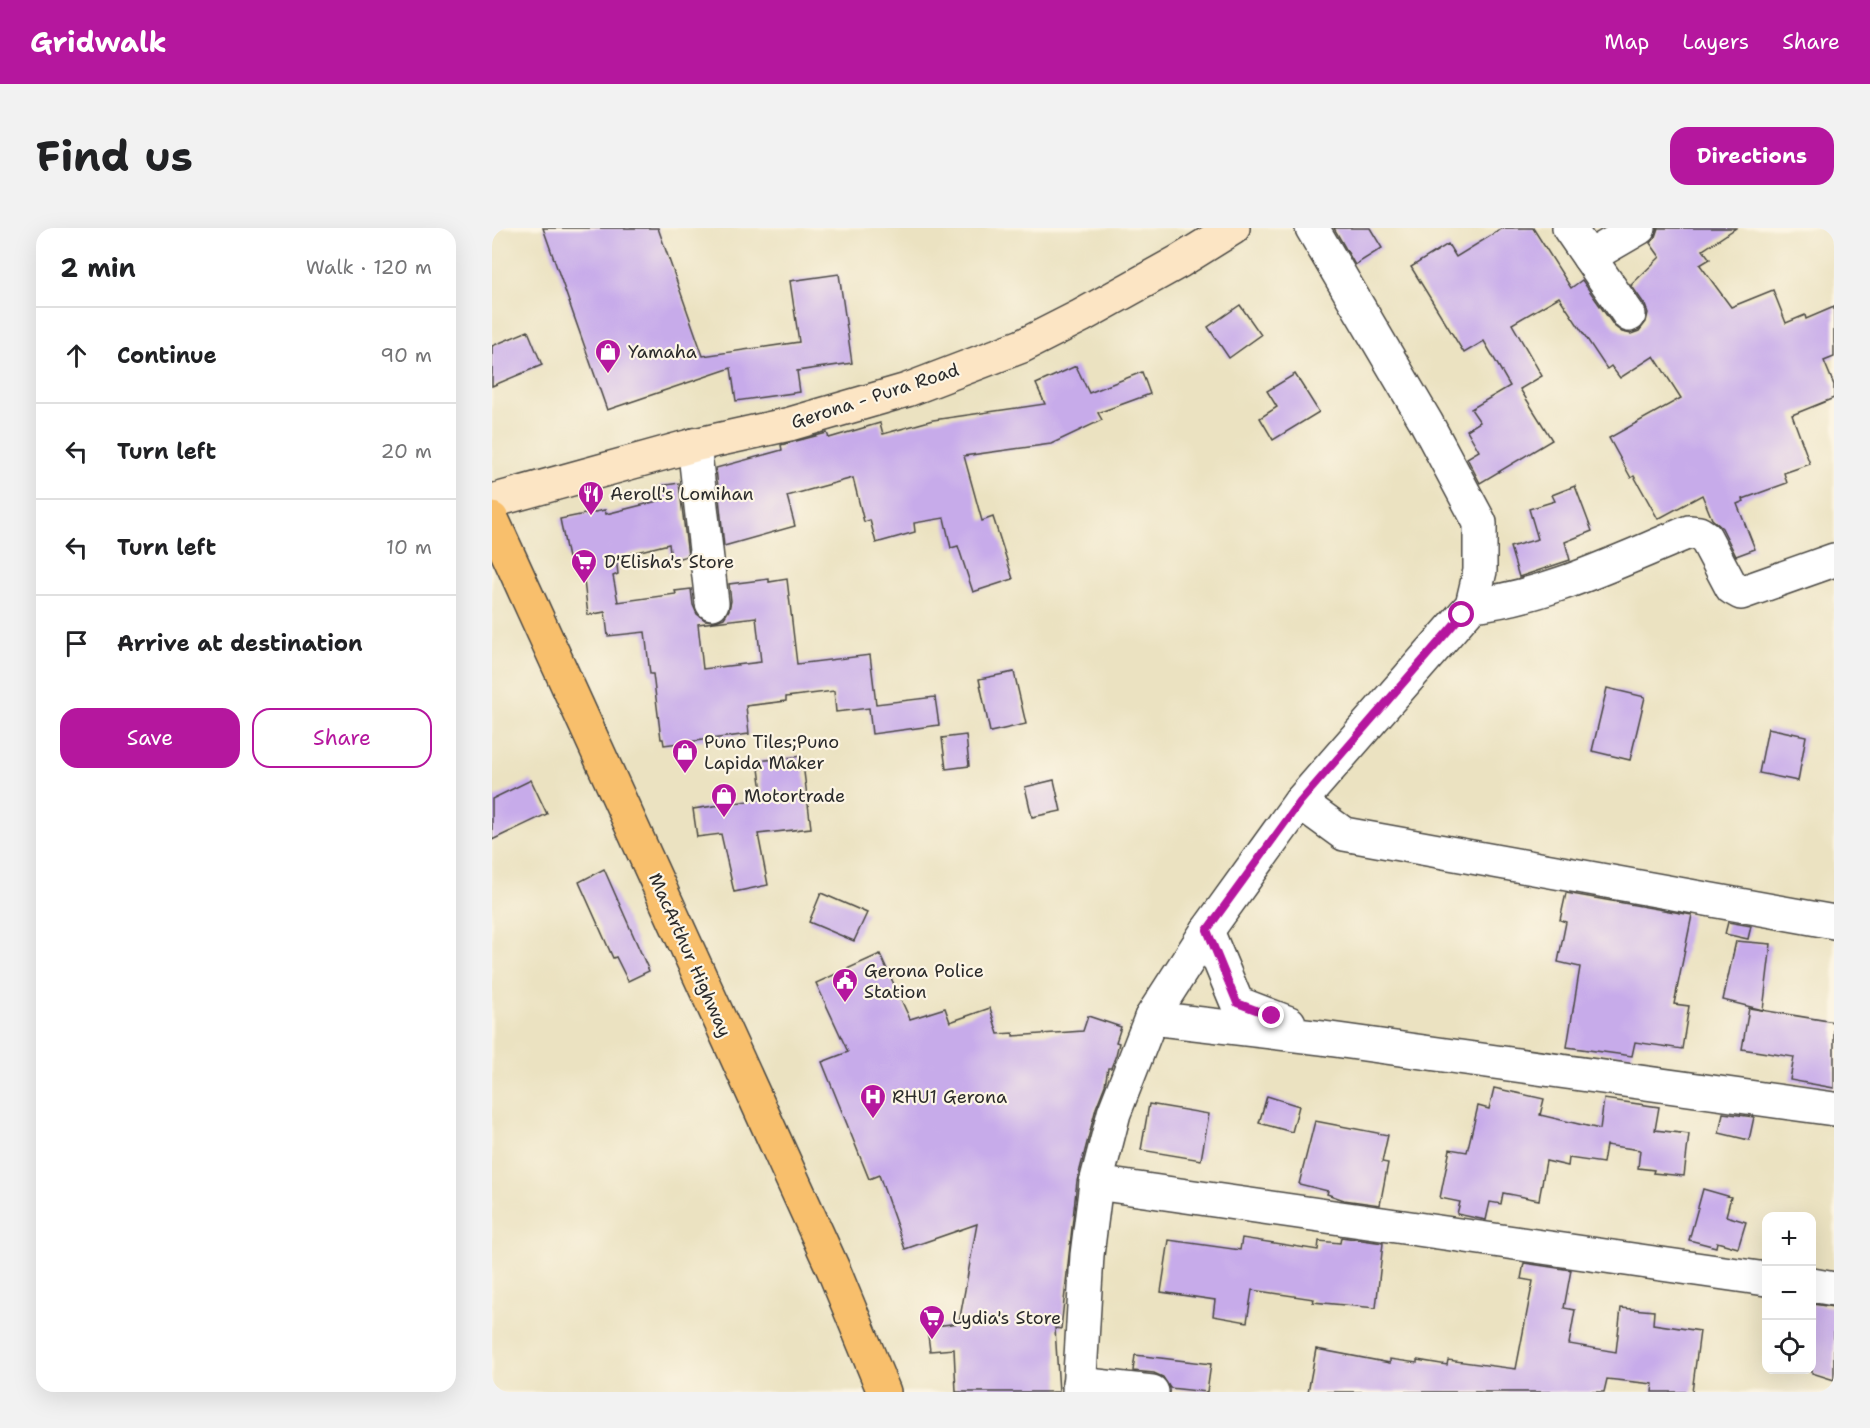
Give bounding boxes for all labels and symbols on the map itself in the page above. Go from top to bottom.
shop icon: Yamaha [593,337,623,375]
place label: Yamaha [628,340,697,364]
street label: Gerona - Pura Road [788,358,962,434]
restaurant icon: Aeroll's Lomihan [576,479,606,517]
place label: Aeroll's Lomihan [610,482,754,506]
supermarket icon: D'Elisha's Store [569,547,599,585]
place label: D'Elisha's Store [604,550,734,574]
route start [1448,601,1474,627]
place label: Puno Tiles;Puno Lapida Maker [704,730,839,775]
shop icon: Puno Tiles;Puno Lapida Maker [670,737,700,775]
shop icon: Motortrade [709,781,739,819]
place label: Motortrade [744,784,845,808]
street label: MacArthur Highway [643,869,737,1041]
place label: Gerona Police Station [864,959,984,1004]
public building icon: Gerona Police Station [830,966,860,1004]
route end [1258,1002,1284,1028]
hospital icon: RHU1 Gerona [858,1082,888,1120]
place label: RHU1 Gerona [892,1085,1007,1109]
supermarket icon: Lydia's Store [917,1303,947,1341]
place label: Lydia's Store [952,1306,1061,1330]

